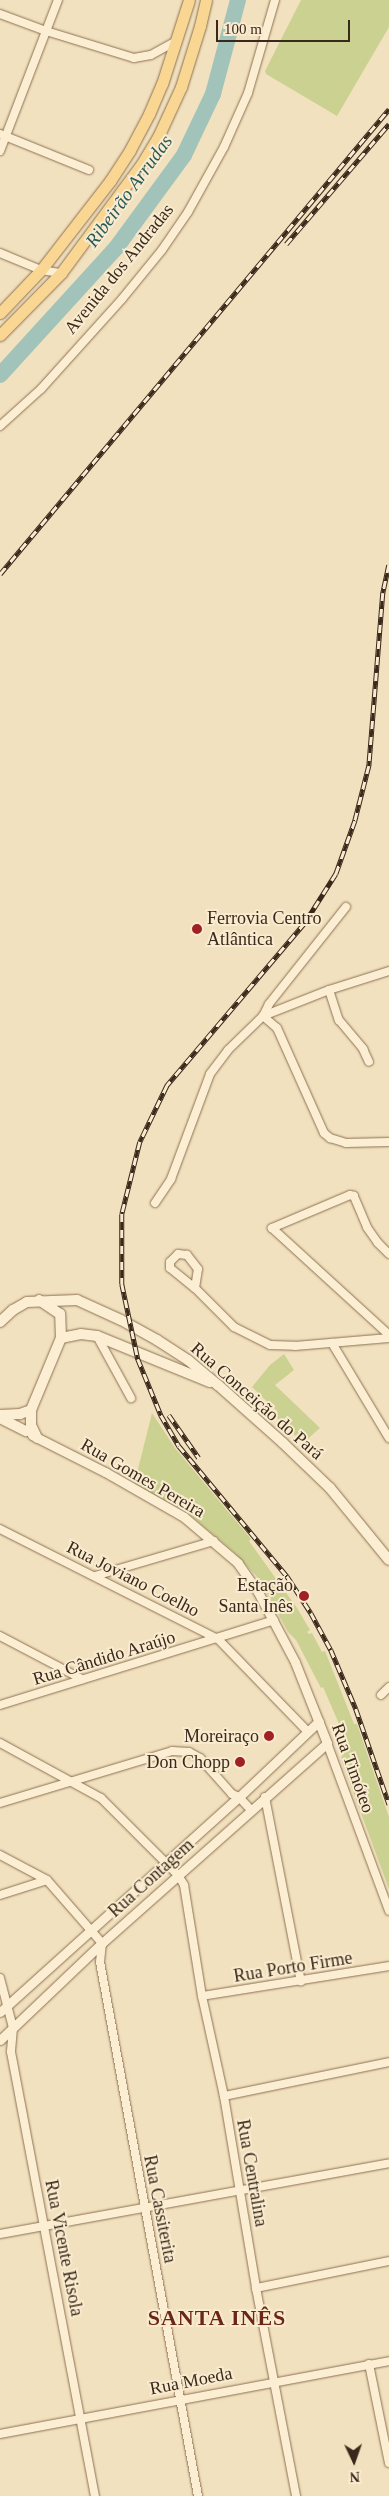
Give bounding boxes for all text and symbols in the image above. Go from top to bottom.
scale bar [219,10,353,42]
text: 100 m [224,21,262,37]
water label: Ribeirão Arrudas [81,130,177,252]
street label: Avenida dos Andradas [59,199,179,339]
place label: Ferrovia Centro Atlântica [207,908,321,951]
marker: Ferrovia Centro Atlântica [191,923,203,935]
street label: Rua Conceição do Pará [186,1338,328,1464]
street label: Rua Gomes Pereira [77,1434,209,1522]
street label: Rua Joviano Coelho [63,1536,203,1622]
place label: Estação Santa Inês [219,1575,293,1618]
marker: Estação Santa Inês [297,1589,311,1603]
street label: Rua Cândido Araújo [30,1626,178,1690]
street label: Rua Timóteo [327,1720,379,1816]
place label: Moreiraço [184,1725,259,1747]
marker: Moreiraço [263,1730,275,1742]
place label: Don Chopp [146,1751,230,1773]
marker: Don Chopp [234,1756,246,1768]
street label: Rua Contagem [104,1834,198,1922]
street label: Rua Porto Firme [232,1947,354,1987]
street label: Rua Centralina [232,2118,272,2228]
street label: Rua Cassiterita [139,2153,181,2265]
street label: Rua Vicente Risola [40,2178,88,2318]
district label: SANTA INÊS [146,2305,288,2331]
street label: Rua Moeda [148,2362,234,2400]
north arrow [329,2436,379,2486]
text: N [349,2469,360,2484]

